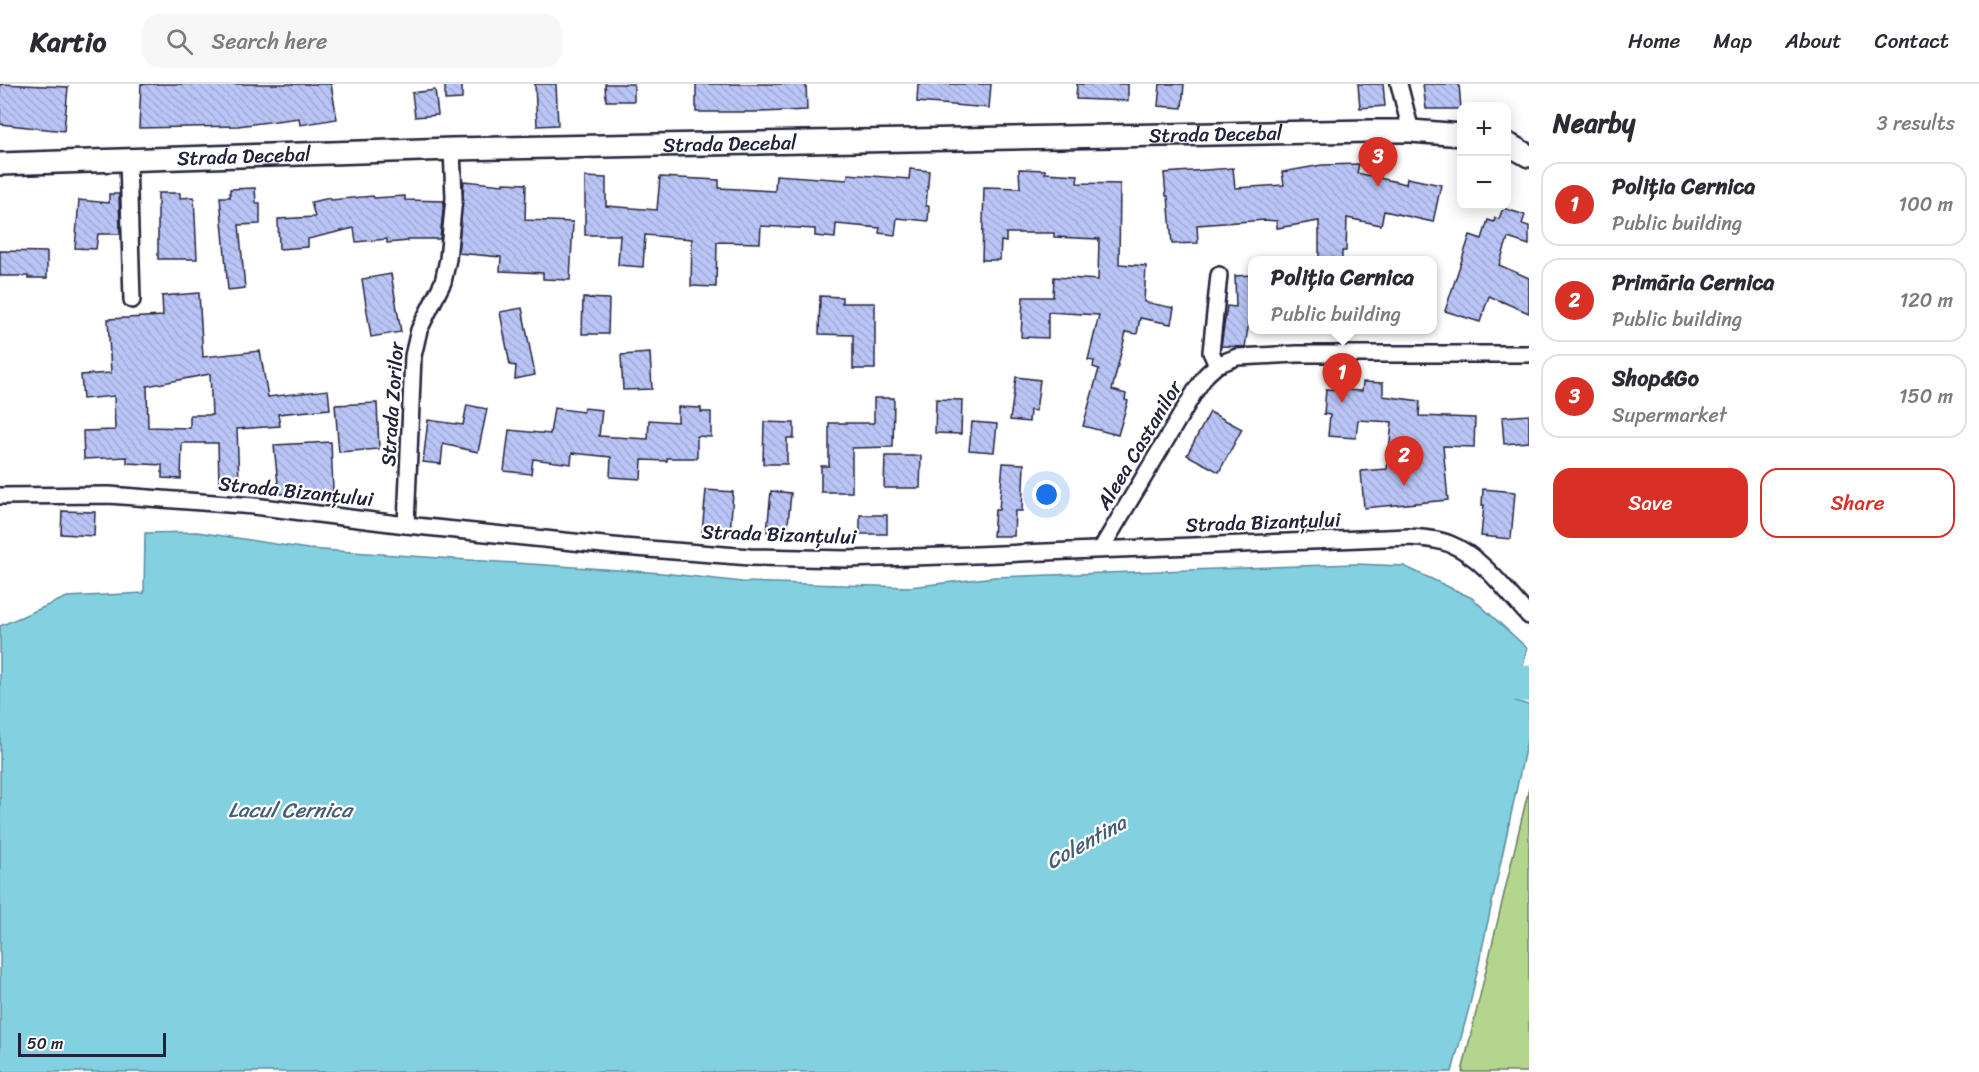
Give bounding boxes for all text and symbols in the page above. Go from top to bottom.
search box [142,14,562,68]
text: Kartio [30,17,106,66]
text: Search here [211,22,327,61]
text: Home [1628,22,1680,60]
text: Map [1713,22,1752,60]
text: About [1785,22,1842,60]
text: Contact [1875,22,1949,60]
icon: search [163,25,196,58]
text: Nearby [1553,100,1635,146]
map controls [1457,102,1511,210]
button: + [1457,102,1511,156]
text: 3 results [1877,106,1955,141]
street label: Strada Decebal [1148,116,1283,153]
street label: Strada Decebal [663,125,797,163]
street label: Strada Decebal [177,137,312,176]
pin: 3 [1358,138,1398,187]
button: − [1457,156,1511,210]
text: Poliția Cernica [1612,167,1755,206]
text: 1 [1570,187,1579,222]
text: 100 m [1899,187,1953,222]
text: Public building [1612,206,1742,241]
popup [1248,256,1437,334]
text: Poliția Cernica [1271,258,1414,297]
text: Primăria Cernica [1612,263,1774,302]
text: 2 [1569,283,1580,318]
text: 120 m [1900,283,1953,318]
text: Public building [1271,297,1401,332]
text: Public building [1612,302,1742,337]
street label: Strada Zorilor [371,340,414,468]
pin: 1 [1322,354,1362,403]
text: Shop&Go [1612,359,1699,398]
street label: Aleea Castanilor [1086,372,1193,518]
text: 3 [1569,379,1580,414]
text: 150 m [1899,379,1953,414]
text: Supermarket [1612,398,1727,433]
pin: 2 [1384,436,1424,486]
street label: Strada Bizanțului [217,466,376,517]
button: Save [1553,468,1748,538]
button: Share [1760,468,1955,538]
your location [1032,480,1061,509]
street label: Strada Bizanțului [1185,502,1343,543]
street label: Strada Bizanțului [701,514,859,555]
water label: Lacul Cernica [228,791,354,829]
water label: Colentina [1038,803,1135,880]
text: 50 m [27,1029,63,1058]
scale bar [18,1030,166,1058]

